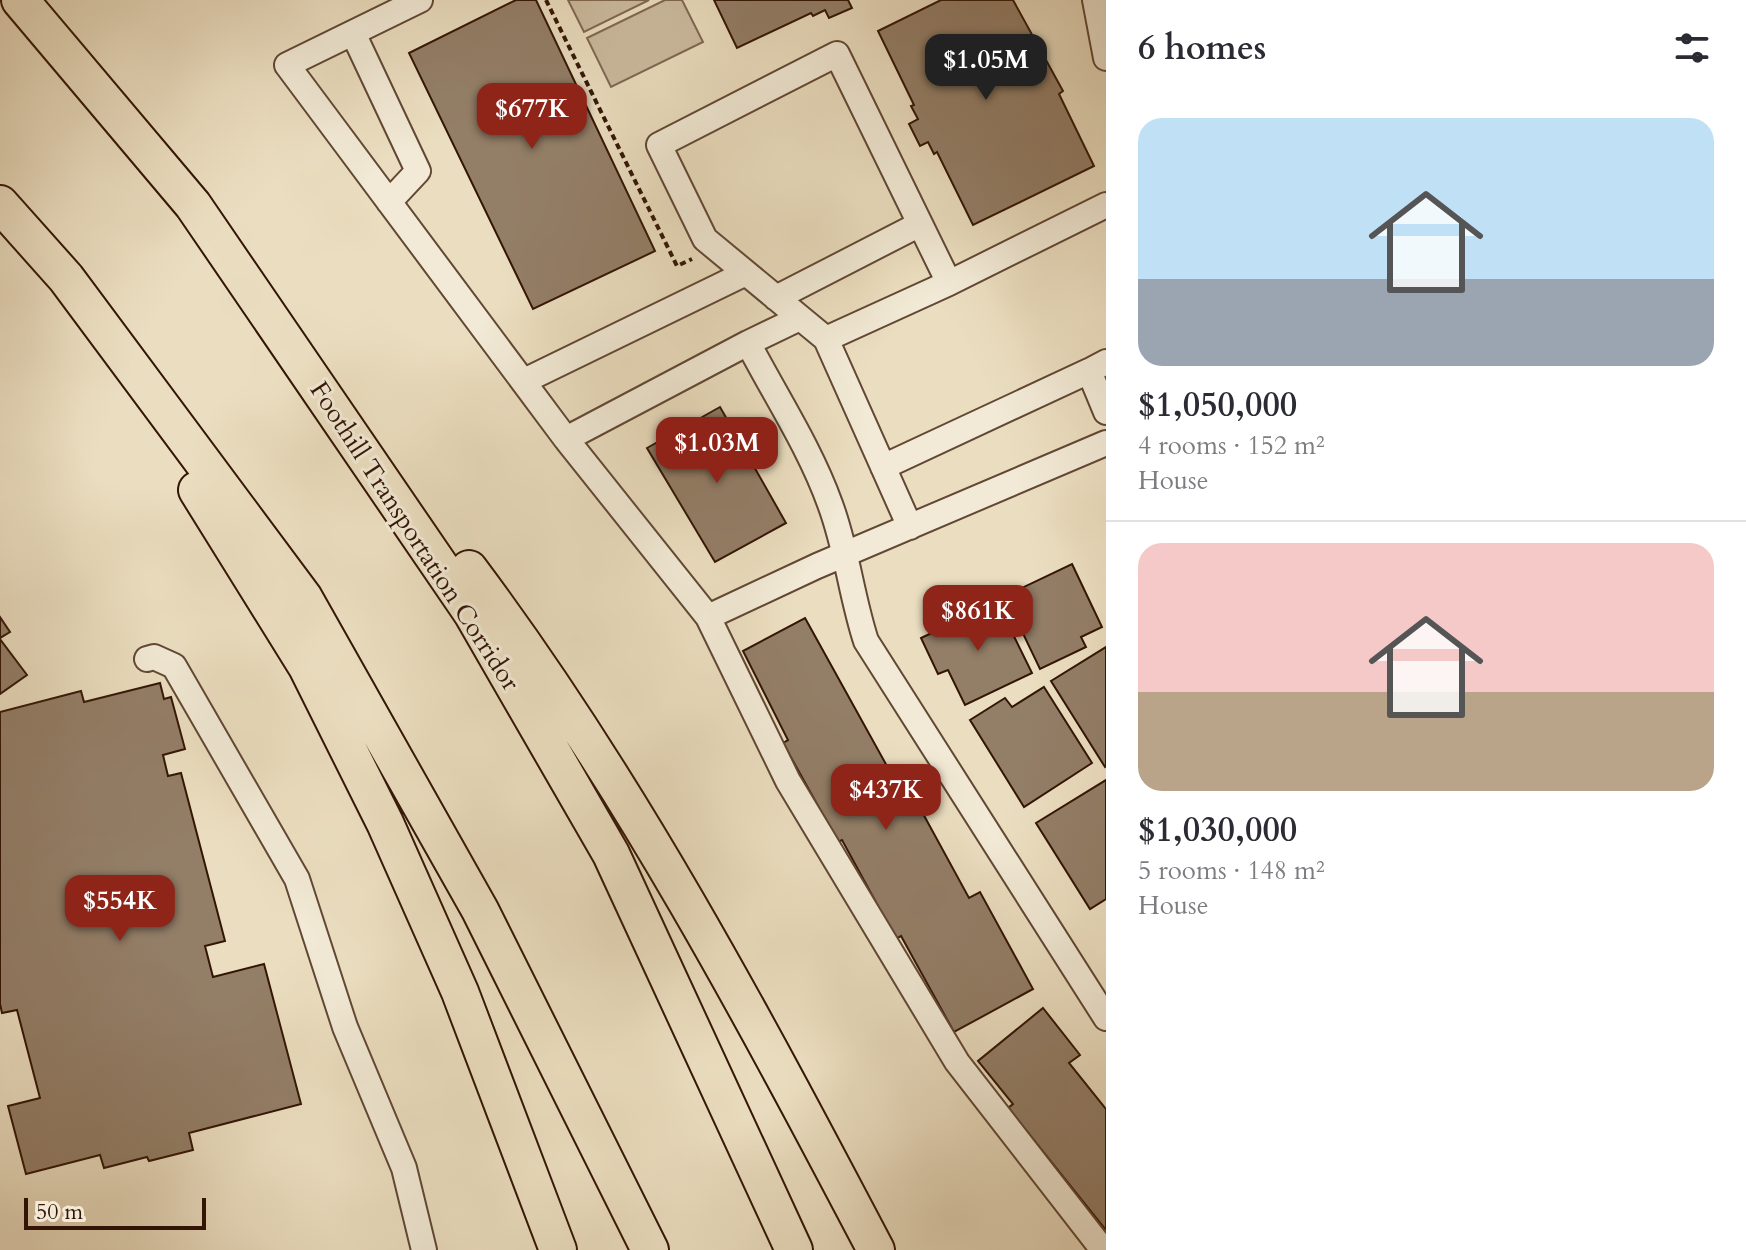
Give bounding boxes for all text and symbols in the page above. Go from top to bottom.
text: 6 homes [1138,25,1266,71]
icon: filters [1670,26,1714,70]
pin: $1.05M [921,34,1051,102]
text: $1.05M [943,42,1029,77]
pin: $677K [476,83,588,151]
text: $677K [495,91,569,126]
icon: home [1354,170,1498,314]
street label: Foothill Transportation Corridor [302,375,529,698]
text: $1,050,000 [1138,382,1297,428]
pin: $1.03M [652,417,782,485]
text: $1.03M [674,425,760,460]
text: 4 rooms · 152 m² [1138,428,1325,463]
text: House [1138,463,1209,498]
pin: $861K [922,585,1034,653]
text: $861K [941,593,1015,628]
icon: home [1354,595,1498,739]
pin: $437K [830,764,942,832]
text: $437K [849,772,923,807]
text: $1,030,000 [1138,807,1297,853]
text: 5 rooms · 148 m² [1138,853,1325,888]
pin: $554K [64,875,176,943]
text: $554K [83,883,157,918]
text: House [1138,888,1209,923]
scale bar [24,1194,206,1230]
text: 50 m [36,1197,83,1227]

